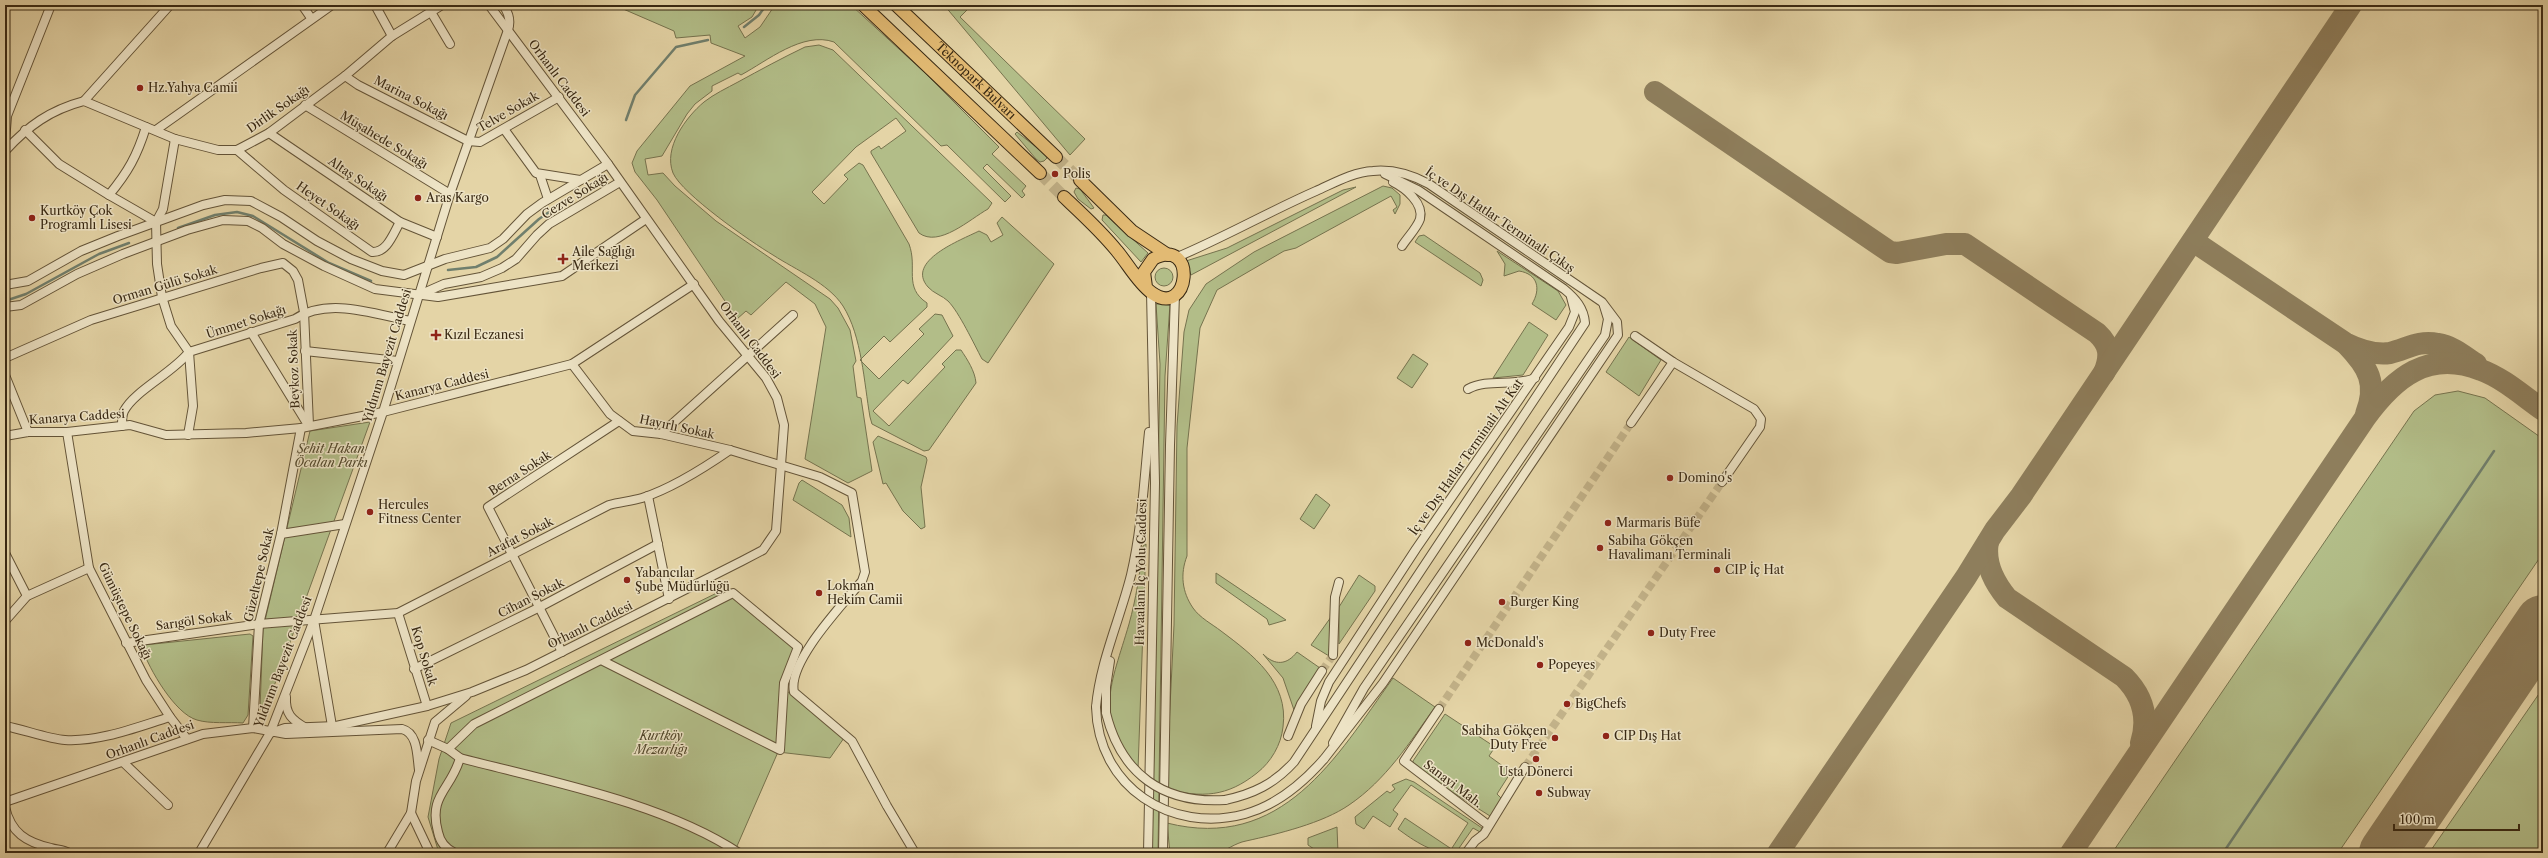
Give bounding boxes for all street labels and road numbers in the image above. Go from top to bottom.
street label: Orhanlı Caddesi [526,36,593,119]
street label: Teknopark Bulvarı [933,39,1020,122]
street label: Marina Sokağı [372,72,451,123]
street label: Dirlik Sokağı [244,81,312,136]
street label: Telve Sokak [474,87,542,135]
street label: Müşahede Sokağı [338,107,431,172]
street label: Altaş Sokağı [325,153,391,204]
street label: İç ve Dış Hatlar Terminali Çıkış [1423,163,1578,275]
street label: Cezve Sokağı [539,169,611,222]
street label: Heyet Sokağı [293,178,363,233]
street label: Orman Gülü Sokak [111,261,220,308]
street label: Yıldırım Bayezit Caddesi [359,287,414,426]
street label: Orhanlı Caddesi [717,298,784,381]
street label: Ümmet Sokağı [204,301,288,341]
street label: Beykoz Sokak [285,328,302,409]
street label: Kanarya Caddesi [393,366,491,403]
street label: İç ve Dış Hatlar Terminali Alt Kat [1405,374,1526,538]
street label: Kanarya Caddesi [29,406,126,427]
street label: Hayırlı Sokak [638,411,717,442]
street label: Berna Sokak [486,446,555,498]
street label: Havaalanı İç Yolu Caddesi [1131,498,1149,646]
street label: Arafat Sokak [483,513,557,560]
street label: Güzeltepe Sokak [240,525,277,623]
street label: Gümüştepe Sokağı [95,560,156,662]
street label: Cihan Sokak [495,574,567,621]
street label: Yıldırım Bayezit Caddesi [250,594,315,730]
street label: Orhanlı Caddesi [545,597,635,652]
street label: Sarıgöl Sokak [155,608,234,633]
street label: Kop Sokak [408,624,441,688]
street label: Orhanlı Caddesi [104,717,196,762]
street label: Sanayi Mah. [1421,757,1486,811]

